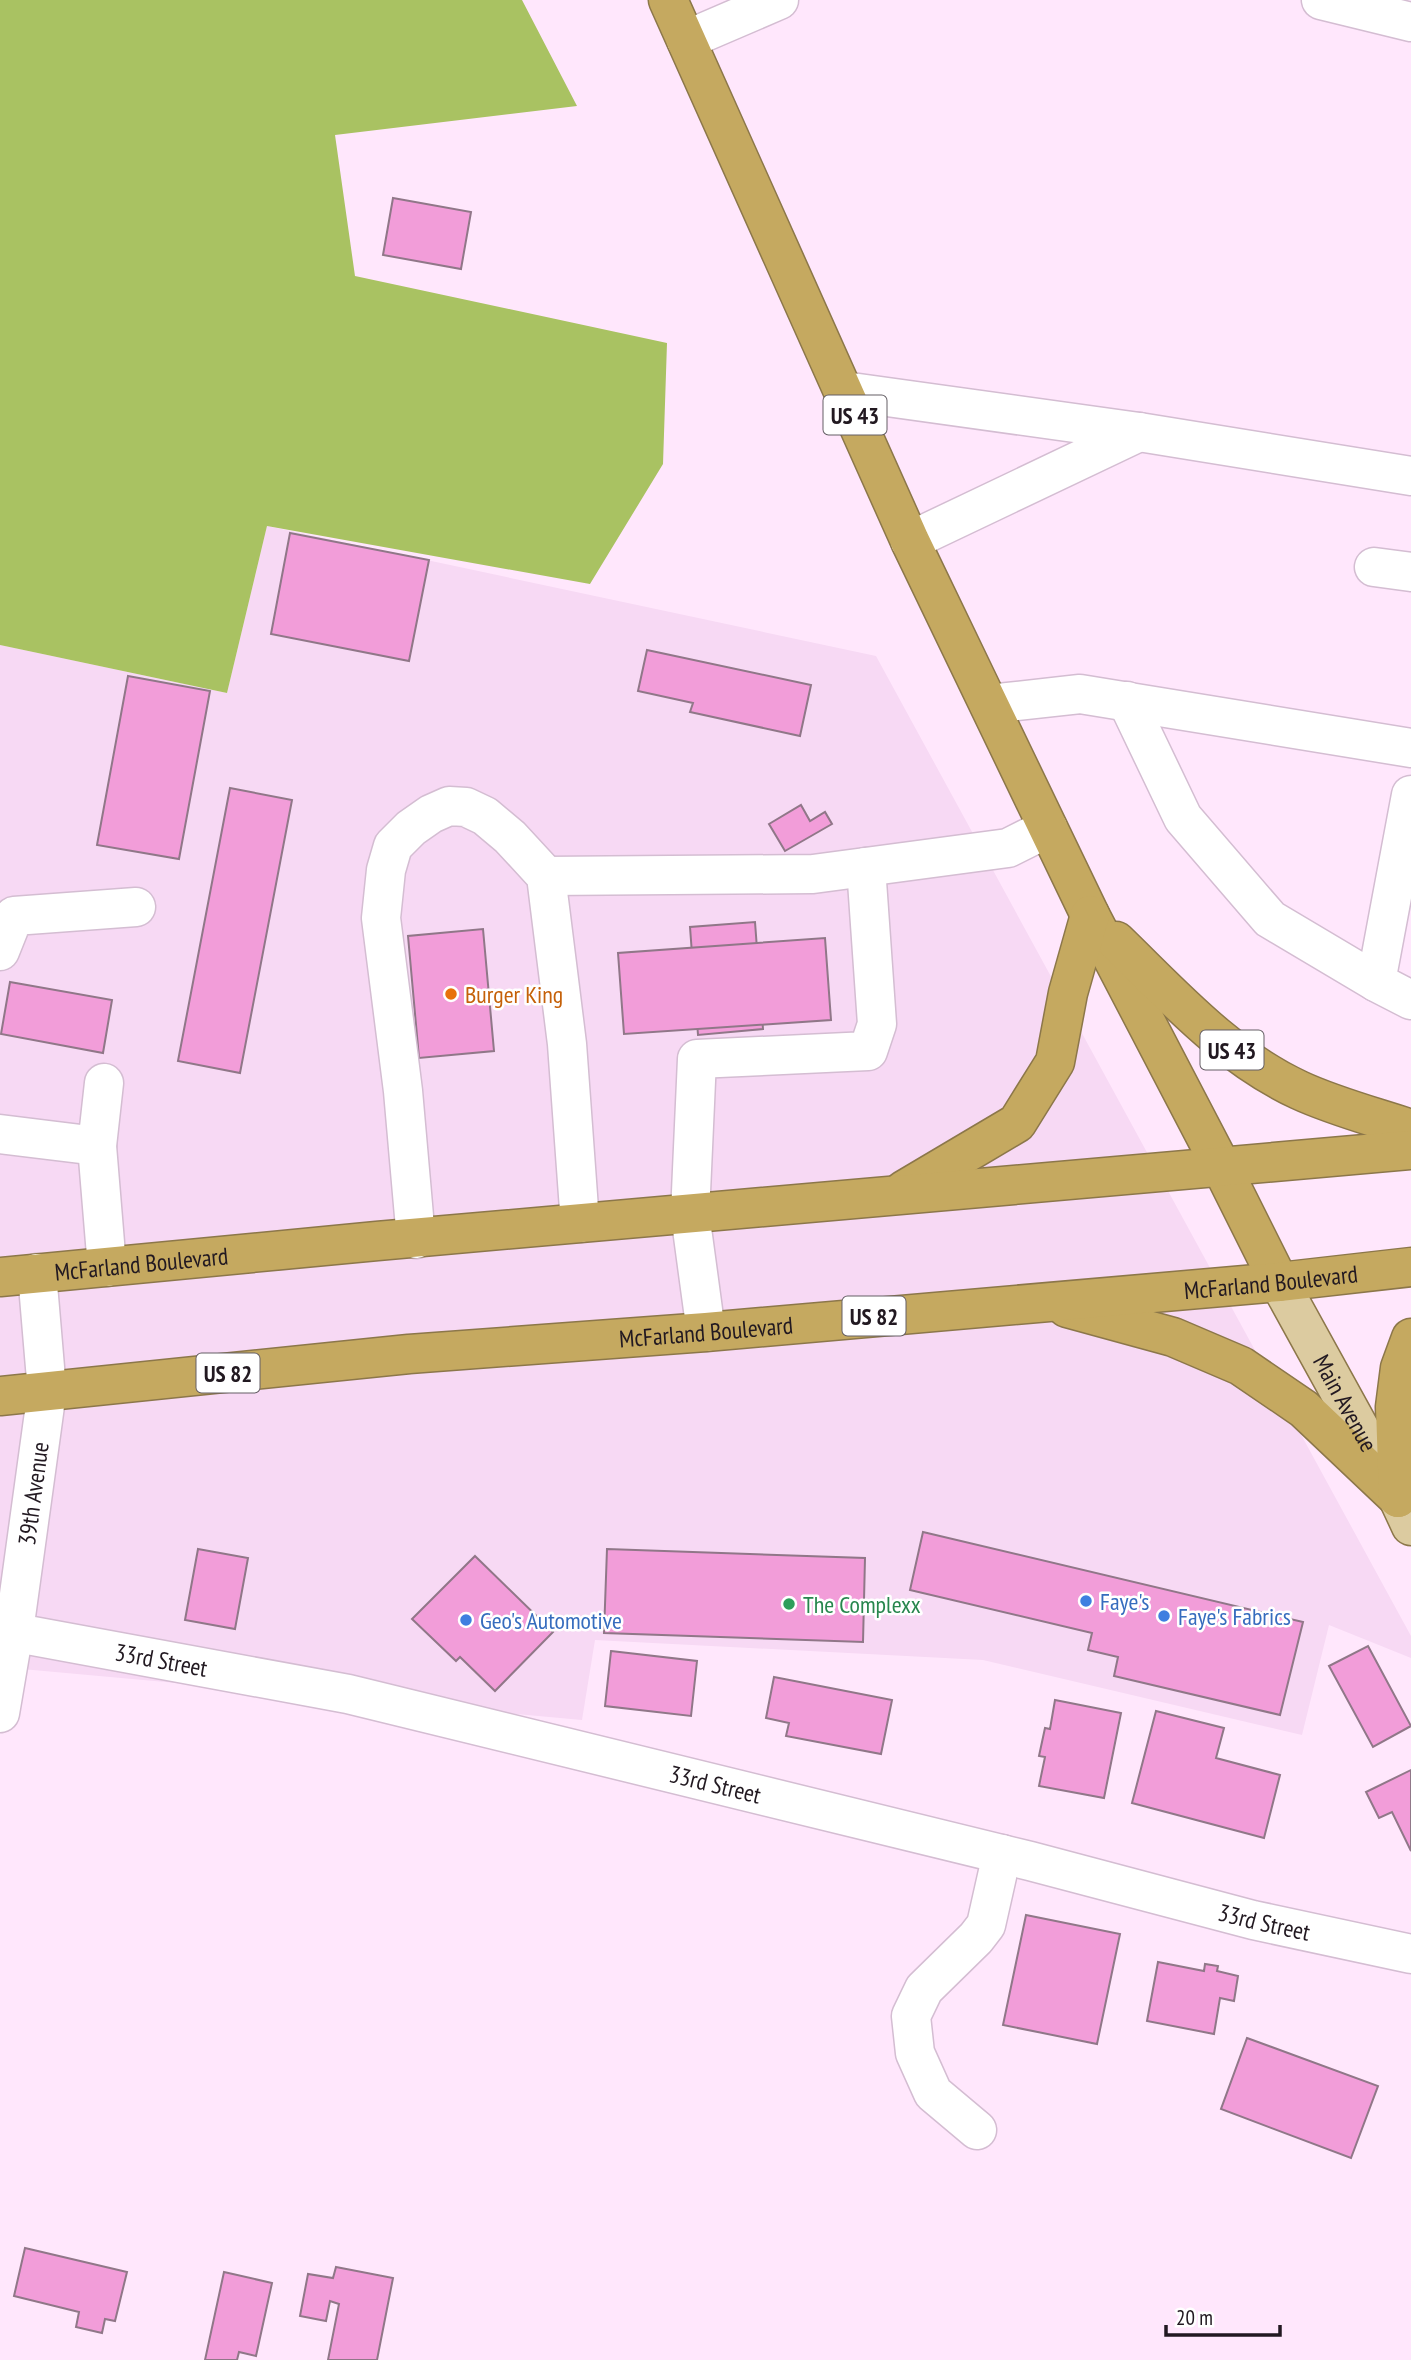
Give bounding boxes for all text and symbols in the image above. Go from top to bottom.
road number: US 43 [824,396,886,434]
place label: Burger King [465,979,563,1010]
marker: Burger King [443,986,459,1002]
road number: US 43 [1200,1030,1264,1070]
street label: McFarland Boulevard [53,1240,230,1287]
street label: McFarland Boulevard [1183,1258,1359,1306]
road number: US 82 [842,1296,906,1336]
street label: McFarland Boulevard [618,1309,794,1354]
street label: Main Avenue [1306,1349,1385,1457]
road number: US 82 [196,1354,260,1392]
street label: 39th Avenue [10,1440,55,1547]
place label: Faye's [1100,1586,1149,1617]
place label: The Complexx [803,1589,921,1620]
marker: Faye's [1078,1593,1094,1609]
marker: The Complexx [781,1596,797,1612]
place label: Faye's Fabrics [1178,1601,1291,1632]
place label: Geo's Automotive [480,1605,622,1636]
marker: Faye's Fabrics [1156,1608,1172,1624]
marker: Geo's Automotive [458,1612,474,1628]
street label: 33rd Street [113,1636,210,1683]
street label: 33rd Street [666,1758,765,1810]
street label: 33rd Street [1215,1896,1313,1947]
scale bar [1166,2294,1280,2338]
text: 20 m [1176,2304,1213,2331]

